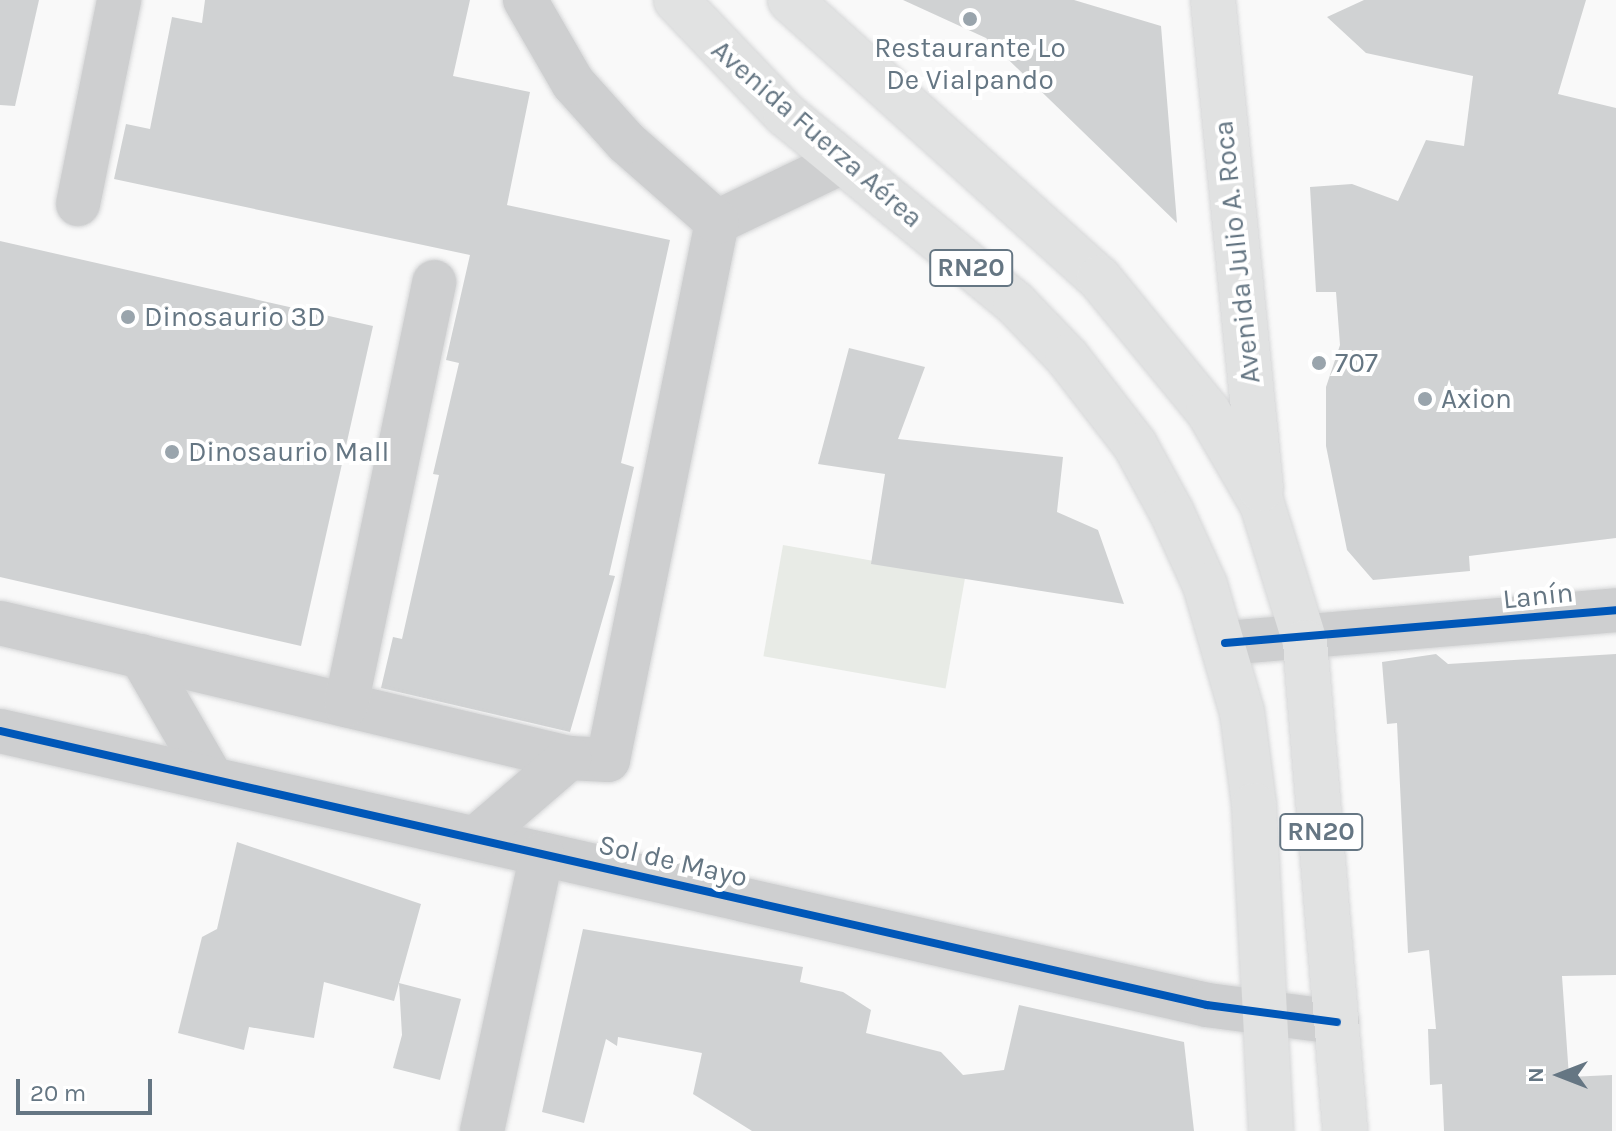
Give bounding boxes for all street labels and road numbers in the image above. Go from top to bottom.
street label: Avenida Fuerza Aérea [704,33,930,235]
street label: Avenida Julio A. Roca [1206,119,1268,385]
road number: RN20 [929,246,1013,290]
street label: Lanín [1501,576,1575,616]
road number: RN20 [1279,810,1363,854]
street label: Sol de Mayo [595,828,751,894]

